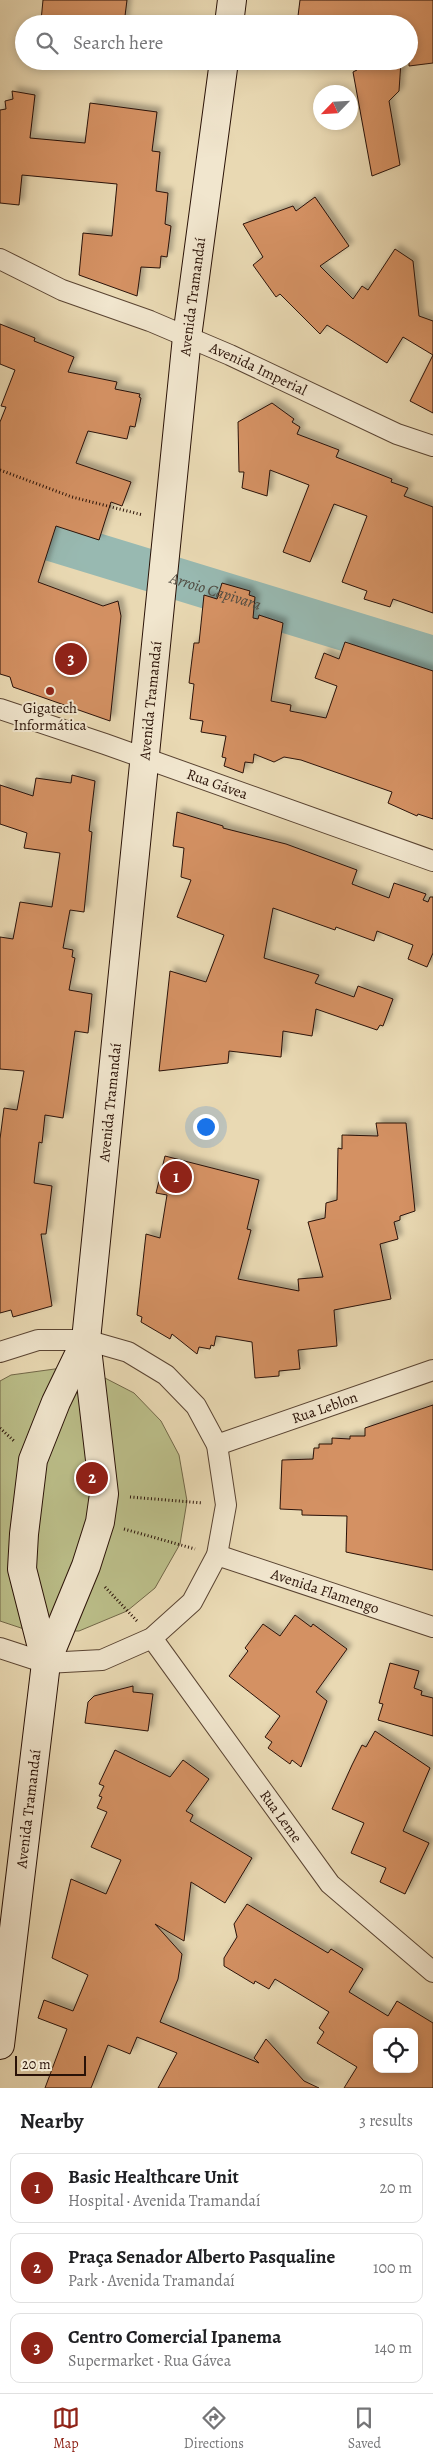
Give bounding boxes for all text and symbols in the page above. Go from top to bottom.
search box [15,15,418,70]
icon: search [33,29,61,57]
text: Search here [73,30,163,56]
north arrow [313,85,358,130]
street label: Avenida Tramandaí [175,236,210,358]
street label: Avenida Imperial [206,337,311,400]
water label: Arroio Capivara [166,567,264,616]
pin: 3 [55,640,87,678]
street label: Avenida Tramandaí [134,640,166,762]
marker: Gigatech Informática [44,685,56,697]
place label: Gigatech Informática [13,698,87,735]
street label: Rua Gávea [184,764,251,804]
street label: Avenida Tramandaí [94,1042,126,1164]
your location [193,1114,219,1140]
pin: 1 [160,1158,192,1196]
street label: Rua Leblon [289,1387,360,1428]
pin: 2 [76,1459,108,1497]
street label: Avenida Flamengo [267,1563,382,1618]
street label: Avenida Tramandaí [11,1748,46,1870]
street label: Rua Leme [255,1786,307,1847]
map controls [373,2028,418,2073]
button: locate [373,2028,418,2073]
scale bar [15,2053,86,2076]
text: 20 m [22,2055,51,2074]
text: Nearby [20,2107,83,2135]
text: 3 results [359,2110,413,2132]
text: Basic Healthcare Unit [68,2164,239,2190]
text: 1 [34,2177,40,2199]
text: 20 m [379,2177,412,2199]
text: Hospital · Avenida Tramandaí [68,2190,261,2212]
text: Praça Senador Alberto Pasqualine [68,2244,335,2270]
text: 2 [33,2257,41,2279]
text: 100 m [373,2257,412,2279]
text: Park · Avenida Tramandaí [68,2270,235,2292]
text: Centro Comercial Ipanema [68,2324,281,2350]
text: 3 [34,2337,40,2359]
text: 140 m [374,2337,412,2359]
text: Supermarket · Rua Gávea [68,2350,231,2372]
tab: Map [52,2404,80,2453]
tab: Directions [184,2404,244,2453]
tab: Saved [348,2404,381,2453]

